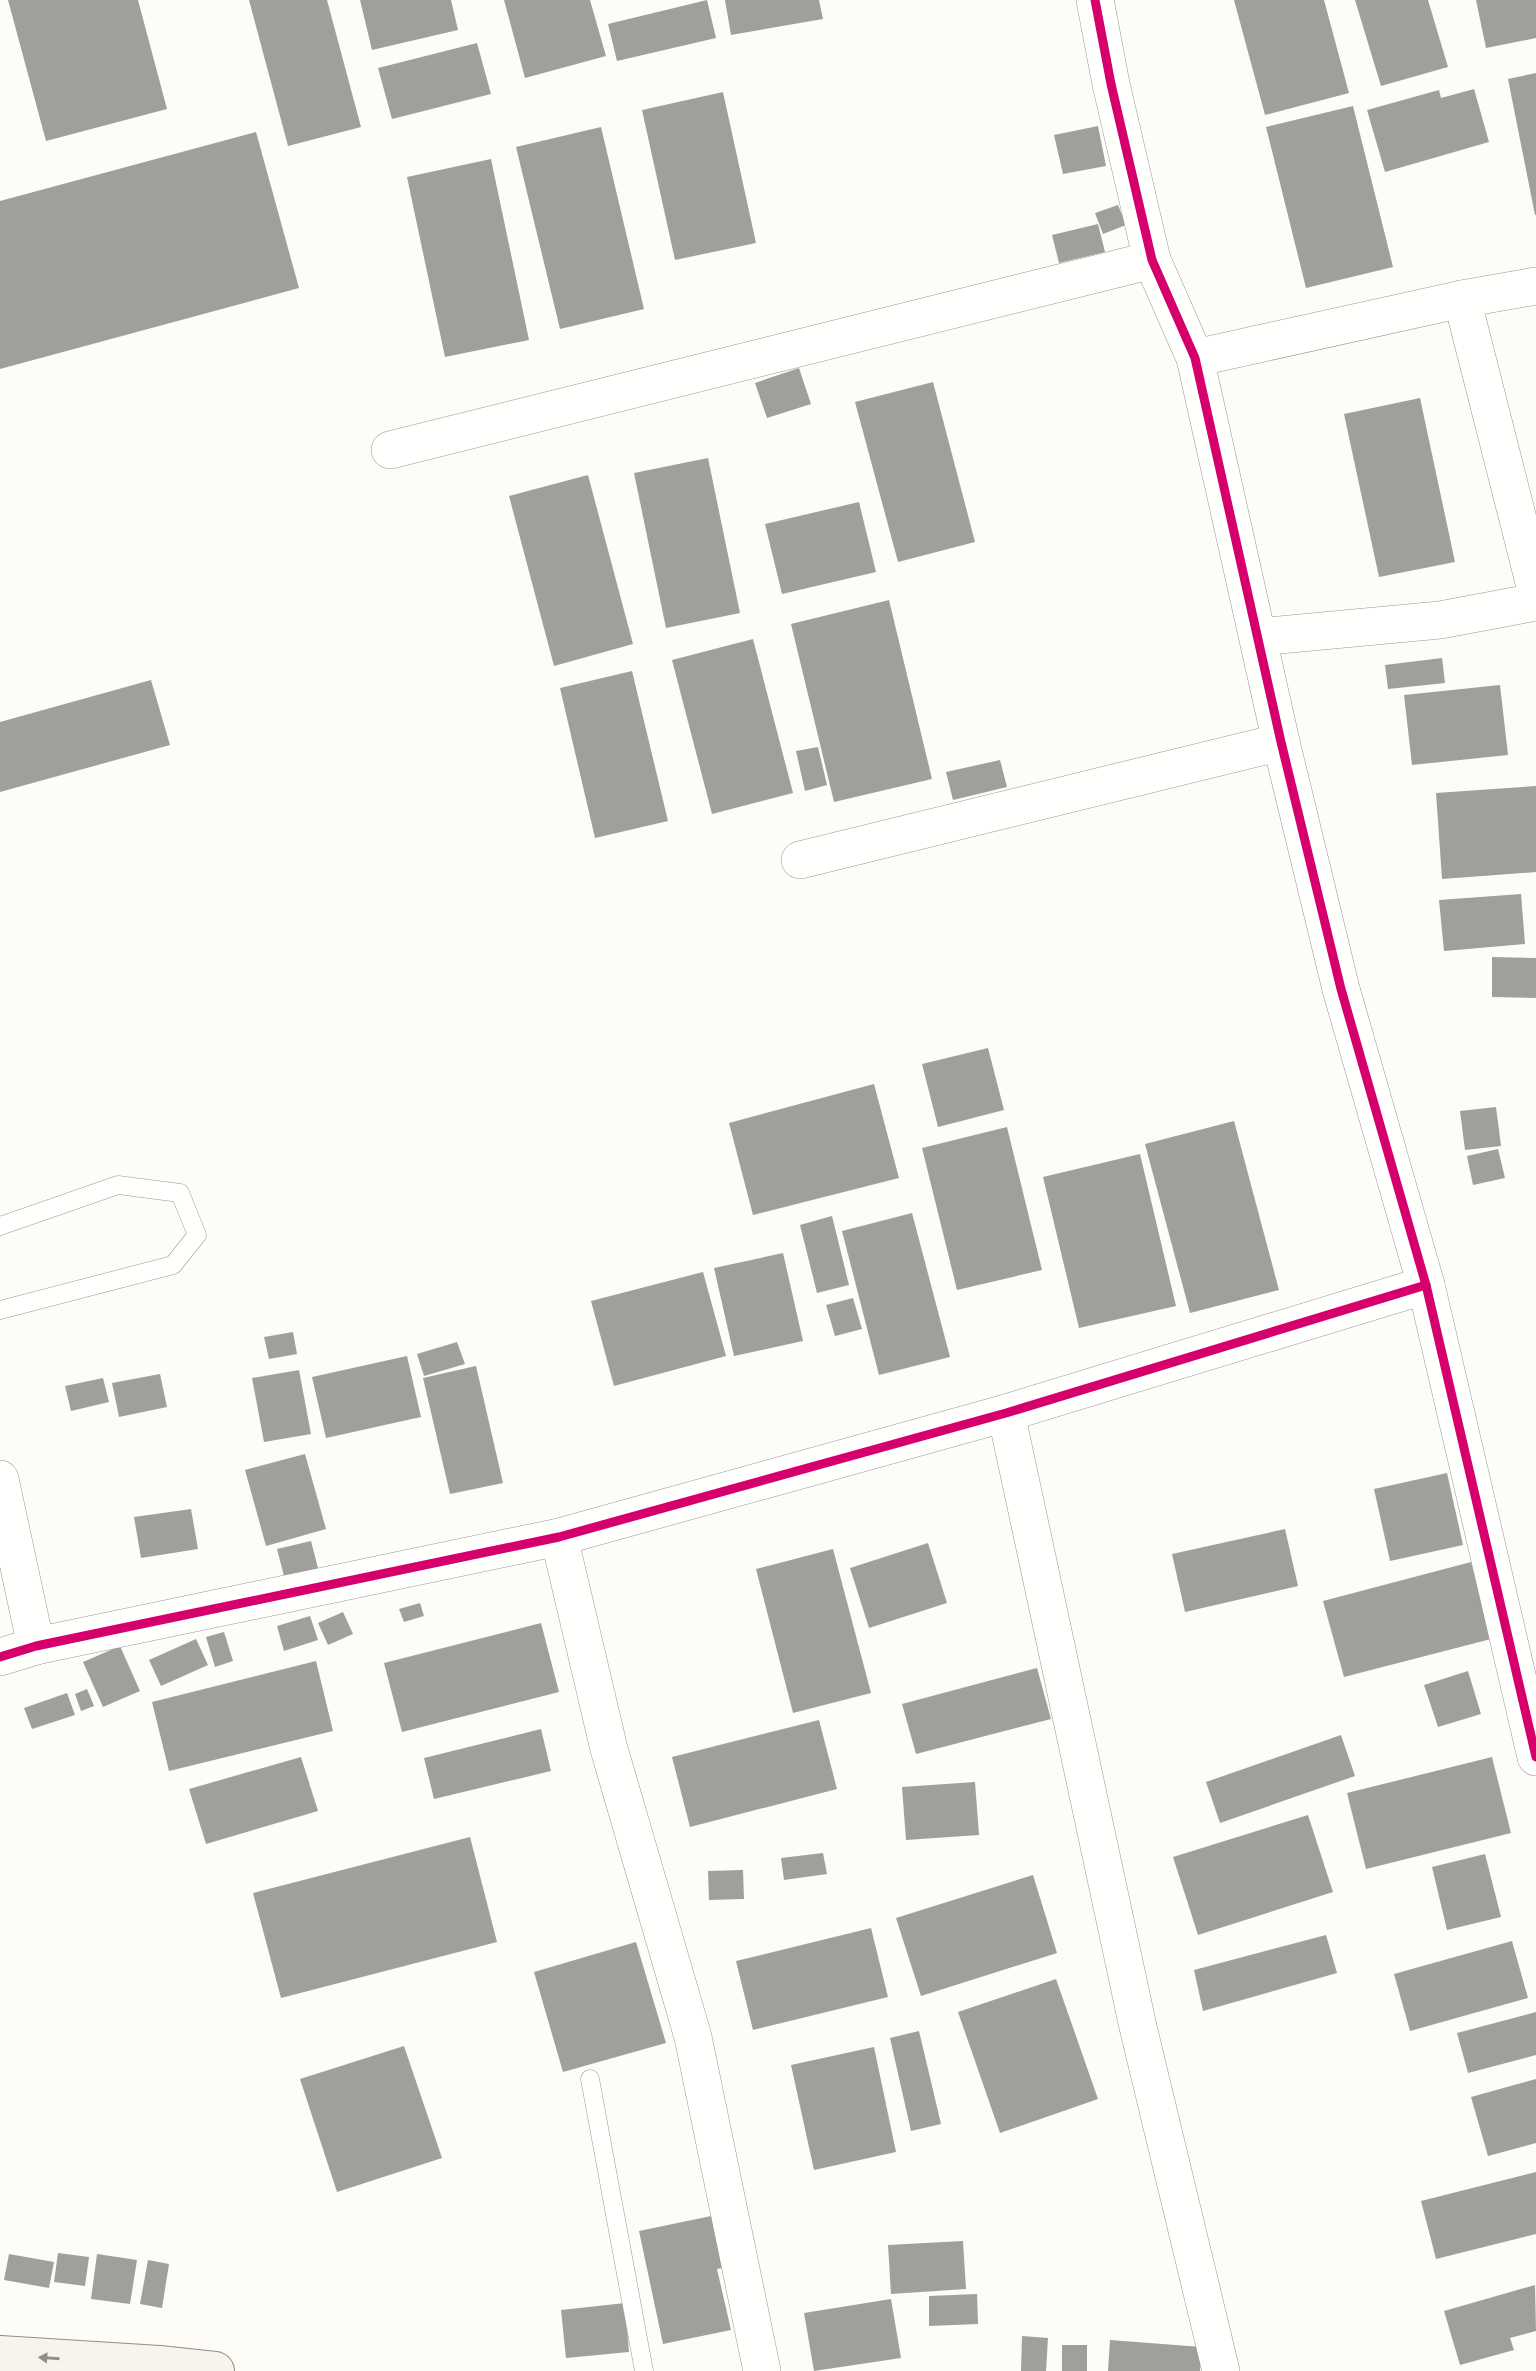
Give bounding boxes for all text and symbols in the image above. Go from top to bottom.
one-way arrow [38,2352,60,2363]

